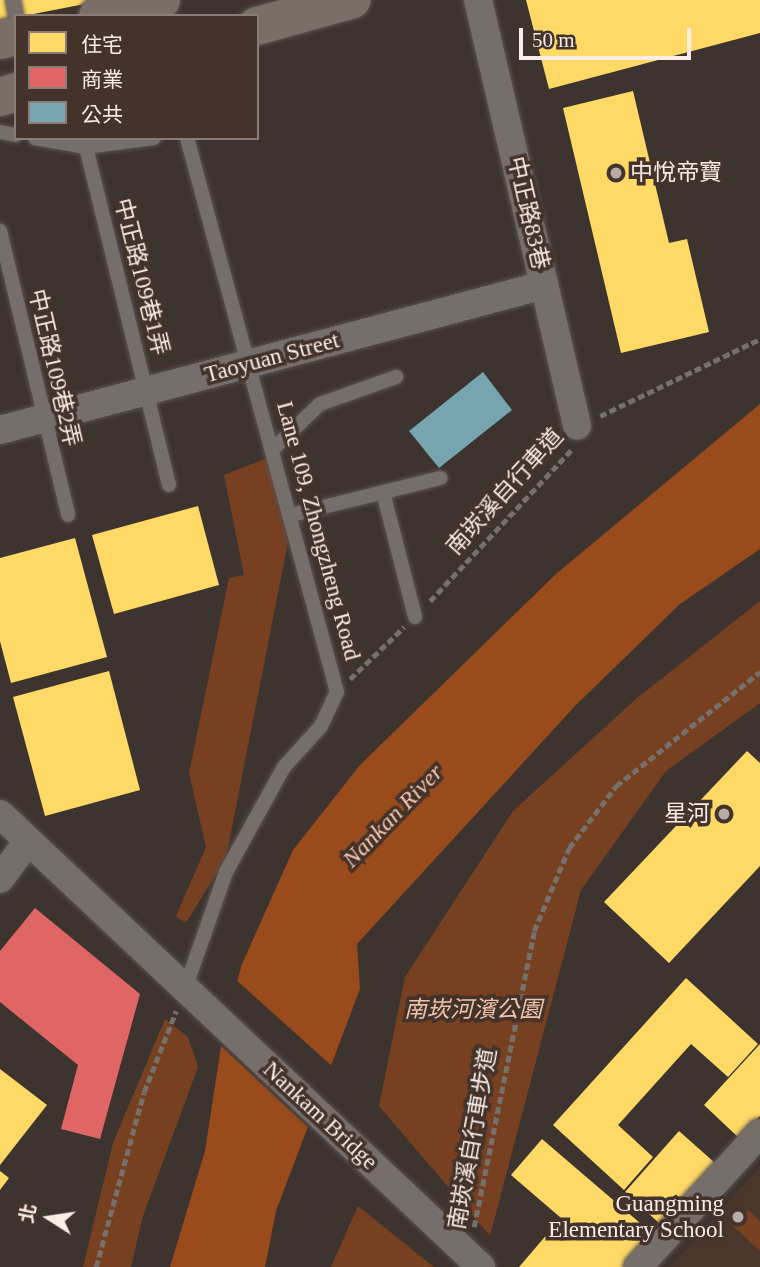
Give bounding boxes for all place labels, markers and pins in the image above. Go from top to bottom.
place label: 中悅帝寶 [630,159,722,187]
marker: 中悅帝寶 [608,165,624,181]
place label: 星河 [664,800,710,828]
marker: 星河 [716,806,732,822]
place label: Guangming Elementary School [548,1190,724,1244]
marker: Guangming Elementary School [730,1209,746,1225]

